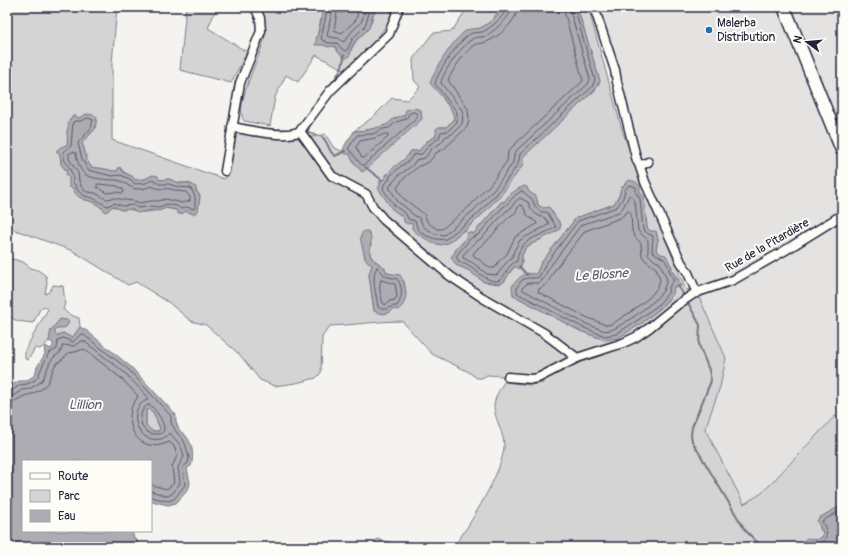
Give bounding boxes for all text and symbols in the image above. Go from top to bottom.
place label: Malerba Distribution [717,16,776,45]
north arrow [787,22,827,62]
marker: Malerba Distribution [704,25,714,35]
text: N [791,33,805,45]
street label: Rue de la Pitardière [723,215,812,276]
water label: Le Blosne [574,265,630,285]
water label: Lillion [69,397,102,413]
legend [22,460,152,532]
text: Route [58,469,88,484]
text: Parc [58,489,80,504]
text: Eau [58,509,76,524]

